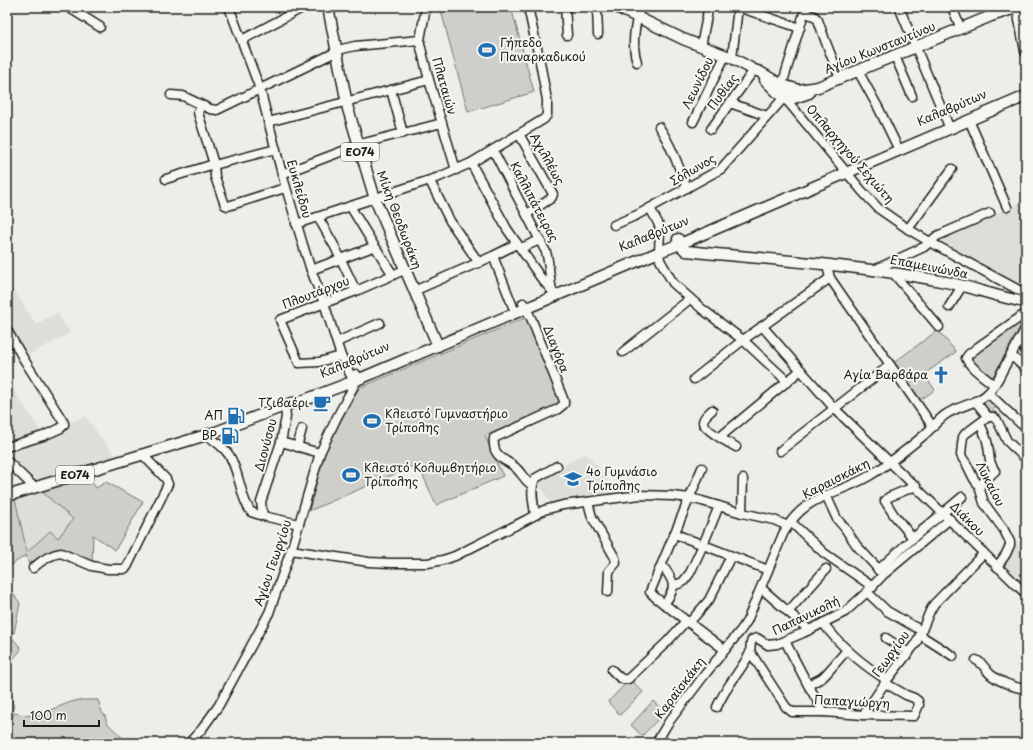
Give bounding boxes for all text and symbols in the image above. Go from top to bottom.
street label: Αγίου Κωνσταντίνου [821,16,938,78]
place label: Γήπεδο Παναρκαδικού [500,33,586,65]
sports icon: Γήπεδο Παναρκαδικού [477,40,497,60]
street label: Λεωνίδου [677,53,718,112]
street label: Πλαταιών [428,55,462,117]
street label: Πυθίας [702,69,742,113]
street label: Καλαβρύτων [914,84,989,130]
street label: Οπλαρχηγού Σεχιώτη [803,100,899,207]
street label: Αχιλλέως [526,129,570,188]
road number: ΕΟ74 [341,143,379,161]
street label: Σόλωνος [666,149,719,189]
street label: Ευκλείδου [283,157,317,220]
street label: Καλλιπάτειρας [506,158,564,245]
street label: Μίκη Θεοδωράκη [373,168,427,272]
street label: Καλαβρύτων [616,211,692,255]
street label: Επαμεινώνδα [889,250,970,282]
street label: Πλουτάρχου [279,271,352,313]
street label: Διαγόρα [539,322,575,375]
street label: Καλαβρύτων [317,336,392,382]
place label: Αγία Βαρβάρα [844,365,928,383]
church icon: Αγία Βαρβάρα [931,365,951,385]
place label: Τζιβαέρι [258,393,309,411]
cafe icon: Τζιβαέρι [312,393,332,413]
place label: Κλειστό Γυμναστήριο Τρίπολης [385,404,508,436]
place label: ΑΠ [204,406,223,424]
fuel station icon: ΑΠ [226,406,246,426]
sports icon: Κλειστό Γυμναστήριο Τρίπολης [362,411,382,431]
street label: Διονύσου [249,416,281,473]
place label: BP [202,426,217,444]
fuel station icon: BP [220,426,240,446]
street label: Καραισκάκη [799,453,872,503]
place label: Κλειστό Κολυμβητήριο Τρίπολης [364,458,497,490]
street label: Λυκαίου [972,458,1010,509]
place label: 4ο Γυμνάσιο Τρίπολης [586,462,657,494]
sports icon: Κλειστό Κολυμβητήριο Τρίπολης [341,465,361,485]
road number: ΕΟ74 [56,466,94,484]
school or university icon: 4ο Γυμνάσιο Τρίπολης [563,469,583,489]
street label: Διάκου [946,497,989,540]
street label: Αγίου Γεωργίου [249,517,295,608]
street label: Παπανικολή [769,591,842,639]
street label: Γεωργίου [867,626,913,680]
street label: Καραϊσκάκη [650,653,709,722]
street label: Παπαγιώργη [814,690,890,712]
scale bar [24,702,99,728]
text: 100 m [30,706,67,724]

